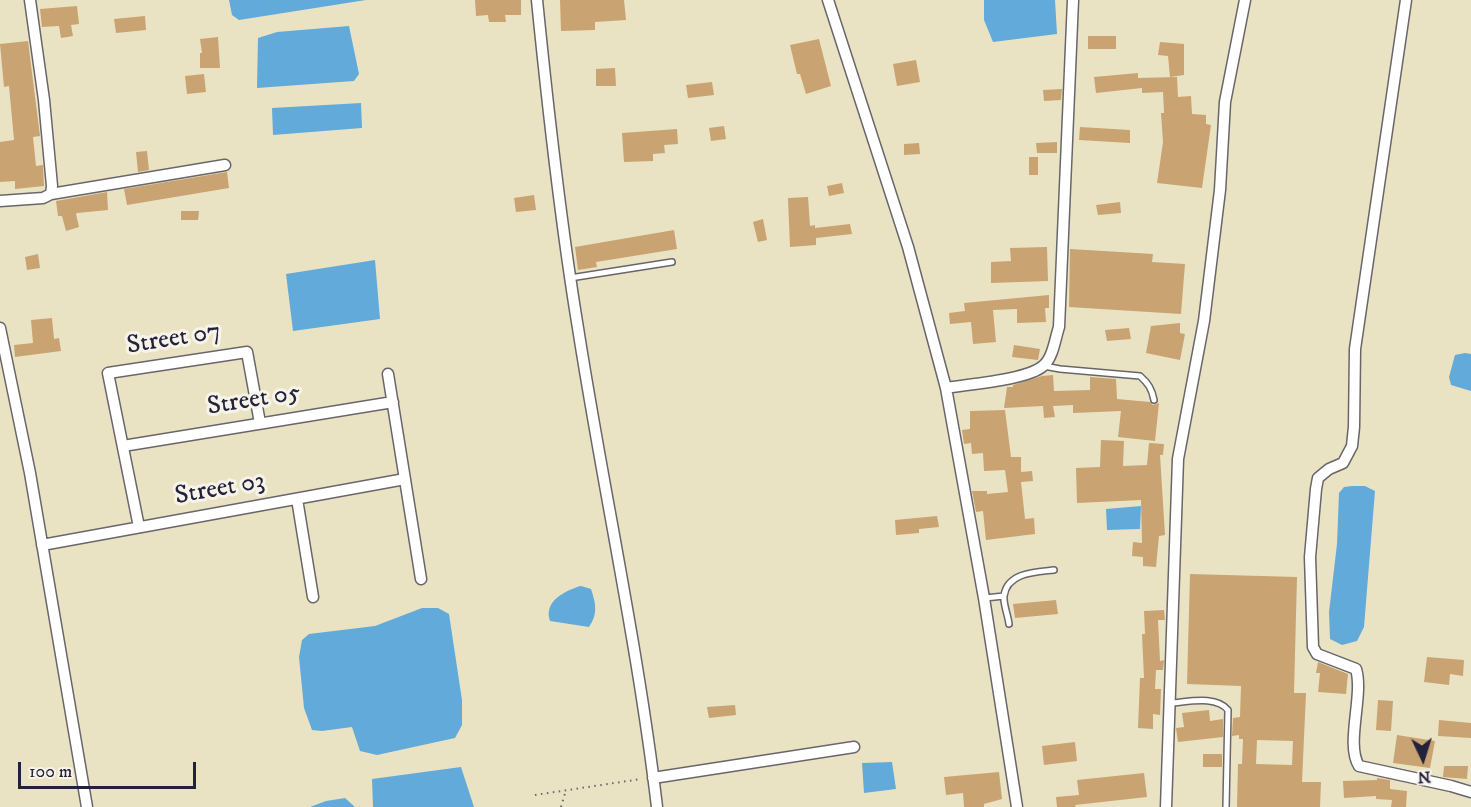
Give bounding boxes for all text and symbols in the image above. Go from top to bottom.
street label: Street 07 [125,317,223,363]
street label: Street 05 [205,378,303,424]
street label: Street 03 [173,467,267,513]
north arrow [1393,729,1453,789]
scale bar [21,750,200,788]
text: 100 m [29,761,72,783]
text: N [1417,767,1432,787]

